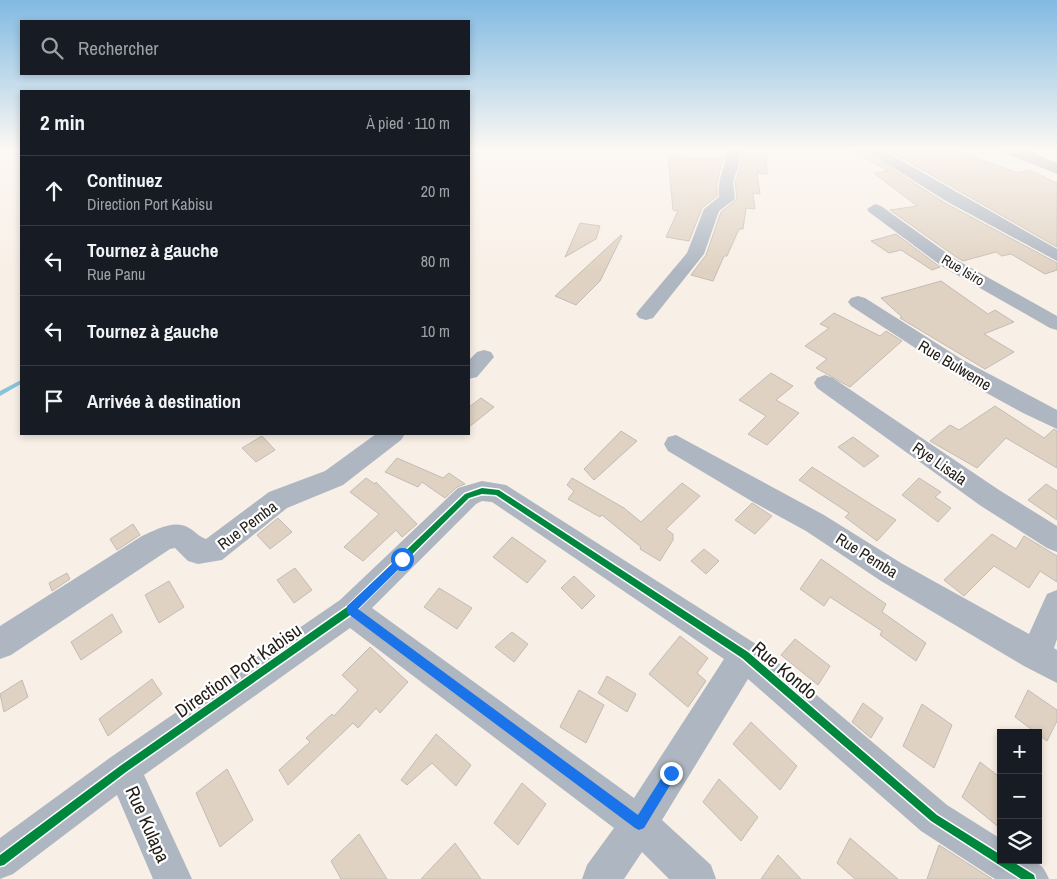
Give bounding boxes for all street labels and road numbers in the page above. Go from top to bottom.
street label: Rue Isiro [938,250,988,290]
street label: Rue Bulweme [914,335,996,395]
street label: Rye Lisala [908,436,972,490]
street label: Rue Pemba [213,495,282,555]
street label: Rue Pemba [832,527,903,583]
street label: Direction Port Kabisu [170,617,306,723]
street label: Rue Kondo [747,635,823,705]
street label: Rue Kulapa [120,782,177,867]

